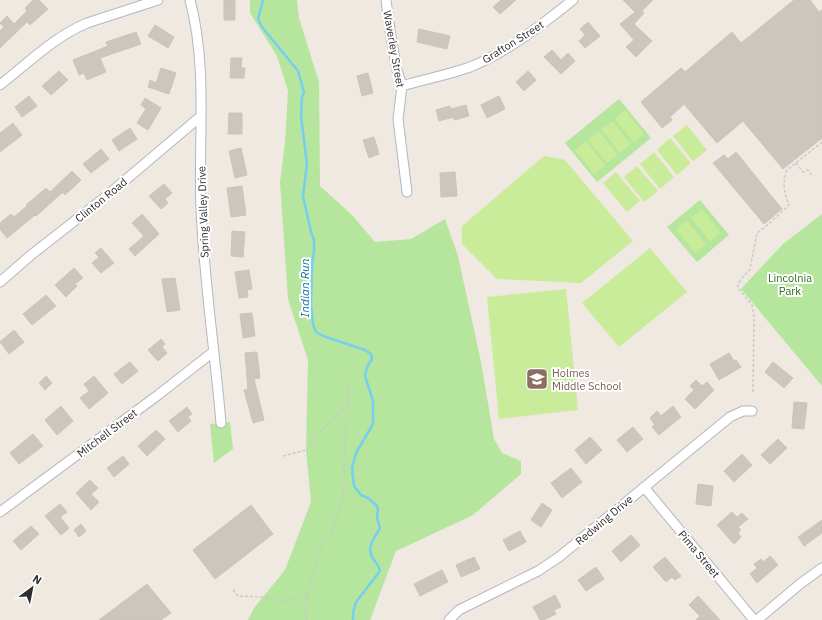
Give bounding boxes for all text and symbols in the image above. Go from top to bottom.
street label: Waverley Street [380,9,408,89]
street label: Grafton Street [480,17,547,67]
street label: Spring Valley Drive [194,166,212,258]
street label: Clinton Road [72,175,130,225]
water label: Indian Run [297,258,312,317]
park label: Lincolnia Park [768,271,812,298]
school or university icon: Holmes Middle School [524,366,550,392]
place label: Holmes Middle School [552,366,622,393]
street label: Mitchell Street [74,406,140,460]
street label: Redwing Drive [572,492,636,548]
street label: Pima Street [675,527,723,581]
north arrow [12,568,52,608]
text: N [30,571,44,588]

